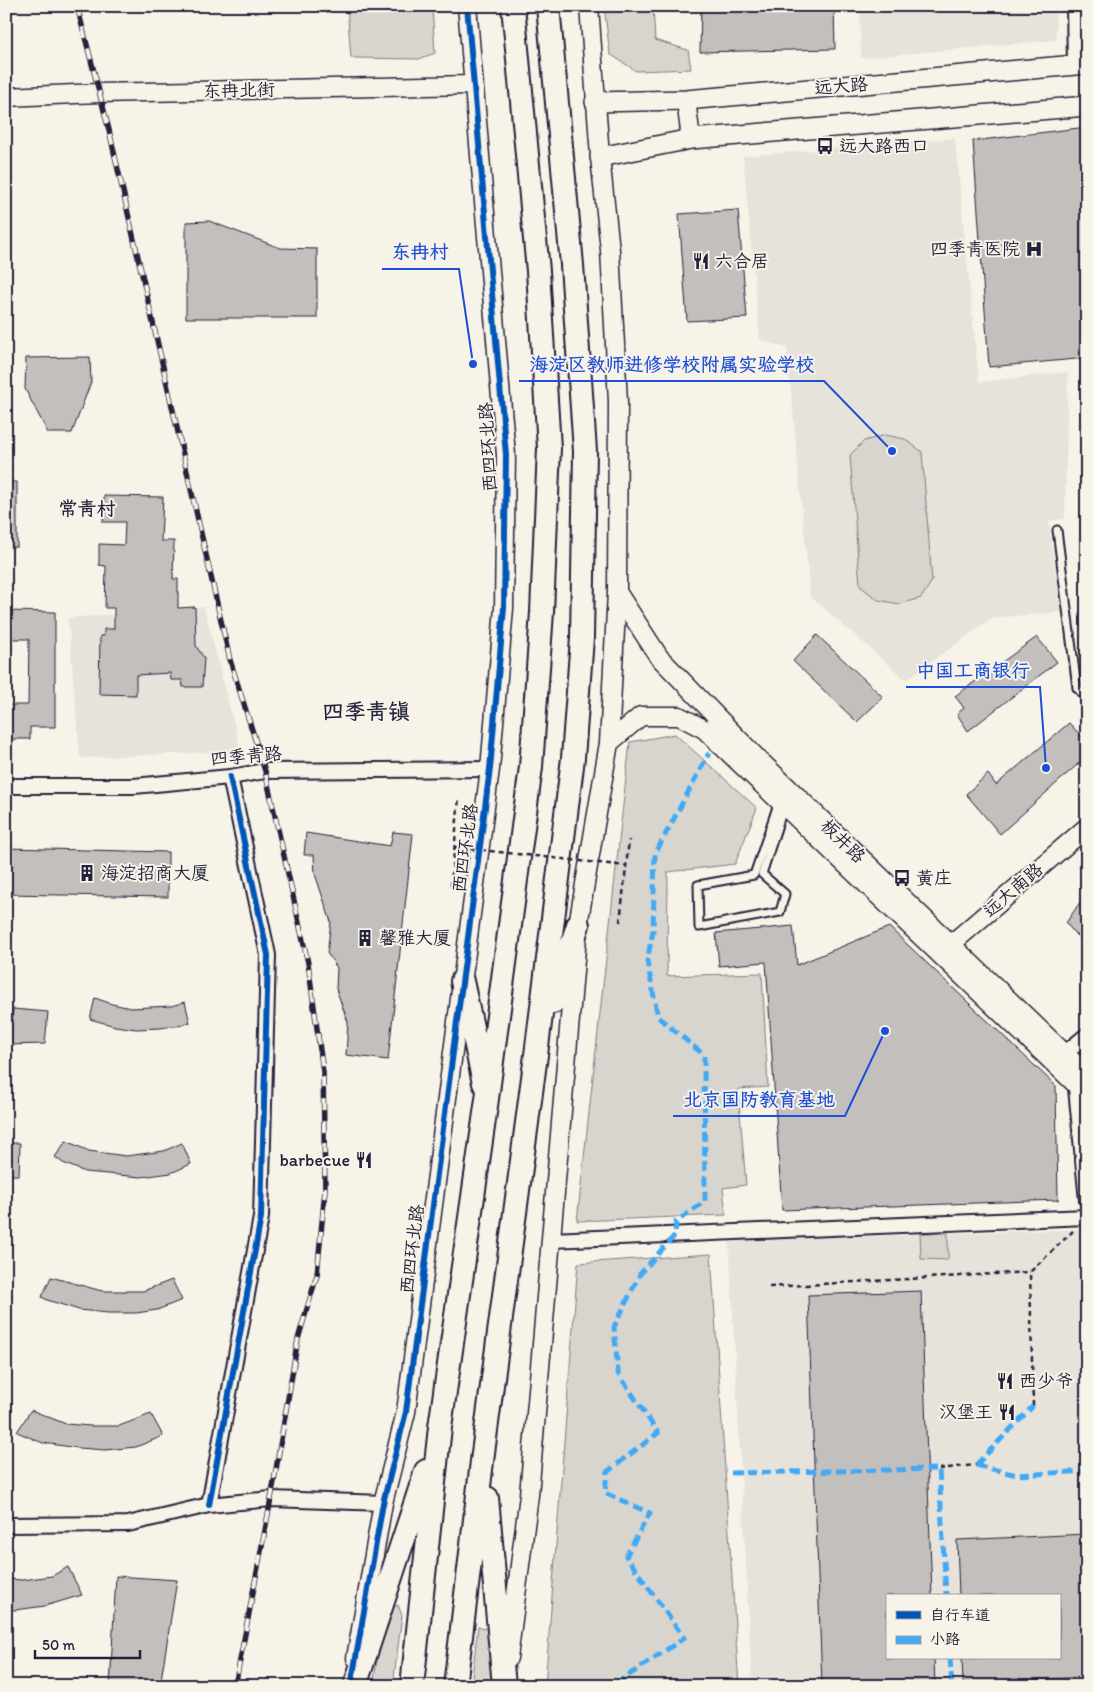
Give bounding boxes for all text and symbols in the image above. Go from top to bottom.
street label: 远大路 [813,73,869,99]
street label: 东冉北街 [203,78,275,102]
place label: 远大路西口 [839,135,929,157]
bus stop icon: 远大路西口 [815,136,835,156]
callout: 东冉村 [382,235,459,269]
place label: 四季青医院 [930,238,1020,260]
hospital icon: 四季青医院 [1024,239,1044,259]
text: 东冉村 [391,240,449,263]
place label: 六合居 [715,250,769,272]
restaurant icon: 六合居 [691,251,711,271]
callout: 海淀区教师进修学校附属实验学校 [519,347,824,381]
text: 海淀区教师进修学校附属实验学校 [529,353,815,376]
street label: 西四环北路 [475,401,501,493]
district label: 常青村 [58,497,116,520]
callout: 中国工商银行 [906,653,1040,687]
text: 中国工商银行 [916,659,1030,682]
district label: 四季青镇 [322,698,410,725]
street label: 四季青路 [209,742,283,770]
street label: 西四环北路 [448,802,482,894]
street label: 板井路 [816,814,870,868]
street label: 远大南路 [979,858,1047,922]
place label: 海淀招商大厦 [101,862,209,884]
building icon: 海淀招商大厦 [77,863,97,883]
place label: 黄庄 [916,867,952,889]
bus stop icon: 黄庄 [892,868,912,888]
place label: 馨雅大厦 [379,927,451,949]
building icon: 馨雅大厦 [355,928,375,948]
callout: 北京国防教育基地 [673,1082,845,1116]
text: 北京国防教育基地 [683,1088,835,1111]
place label: barbecue [279,1149,350,1171]
restaurant icon: barbecue [354,1150,374,1170]
street label: 西四环北路 [396,1203,428,1295]
place label: 西少爷 [1019,1370,1073,1392]
restaurant icon: 西少爷 [995,1371,1015,1391]
place label: 汉堡王 [939,1401,993,1423]
restaurant icon: 汉堡王 [997,1402,1017,1422]
legend [886,1594,1060,1660]
text: 自行车道 [930,1606,990,1624]
scale bar [35,1627,140,1659]
text: 小路 [930,1630,960,1648]
text: 50 m [42,1636,75,1654]

